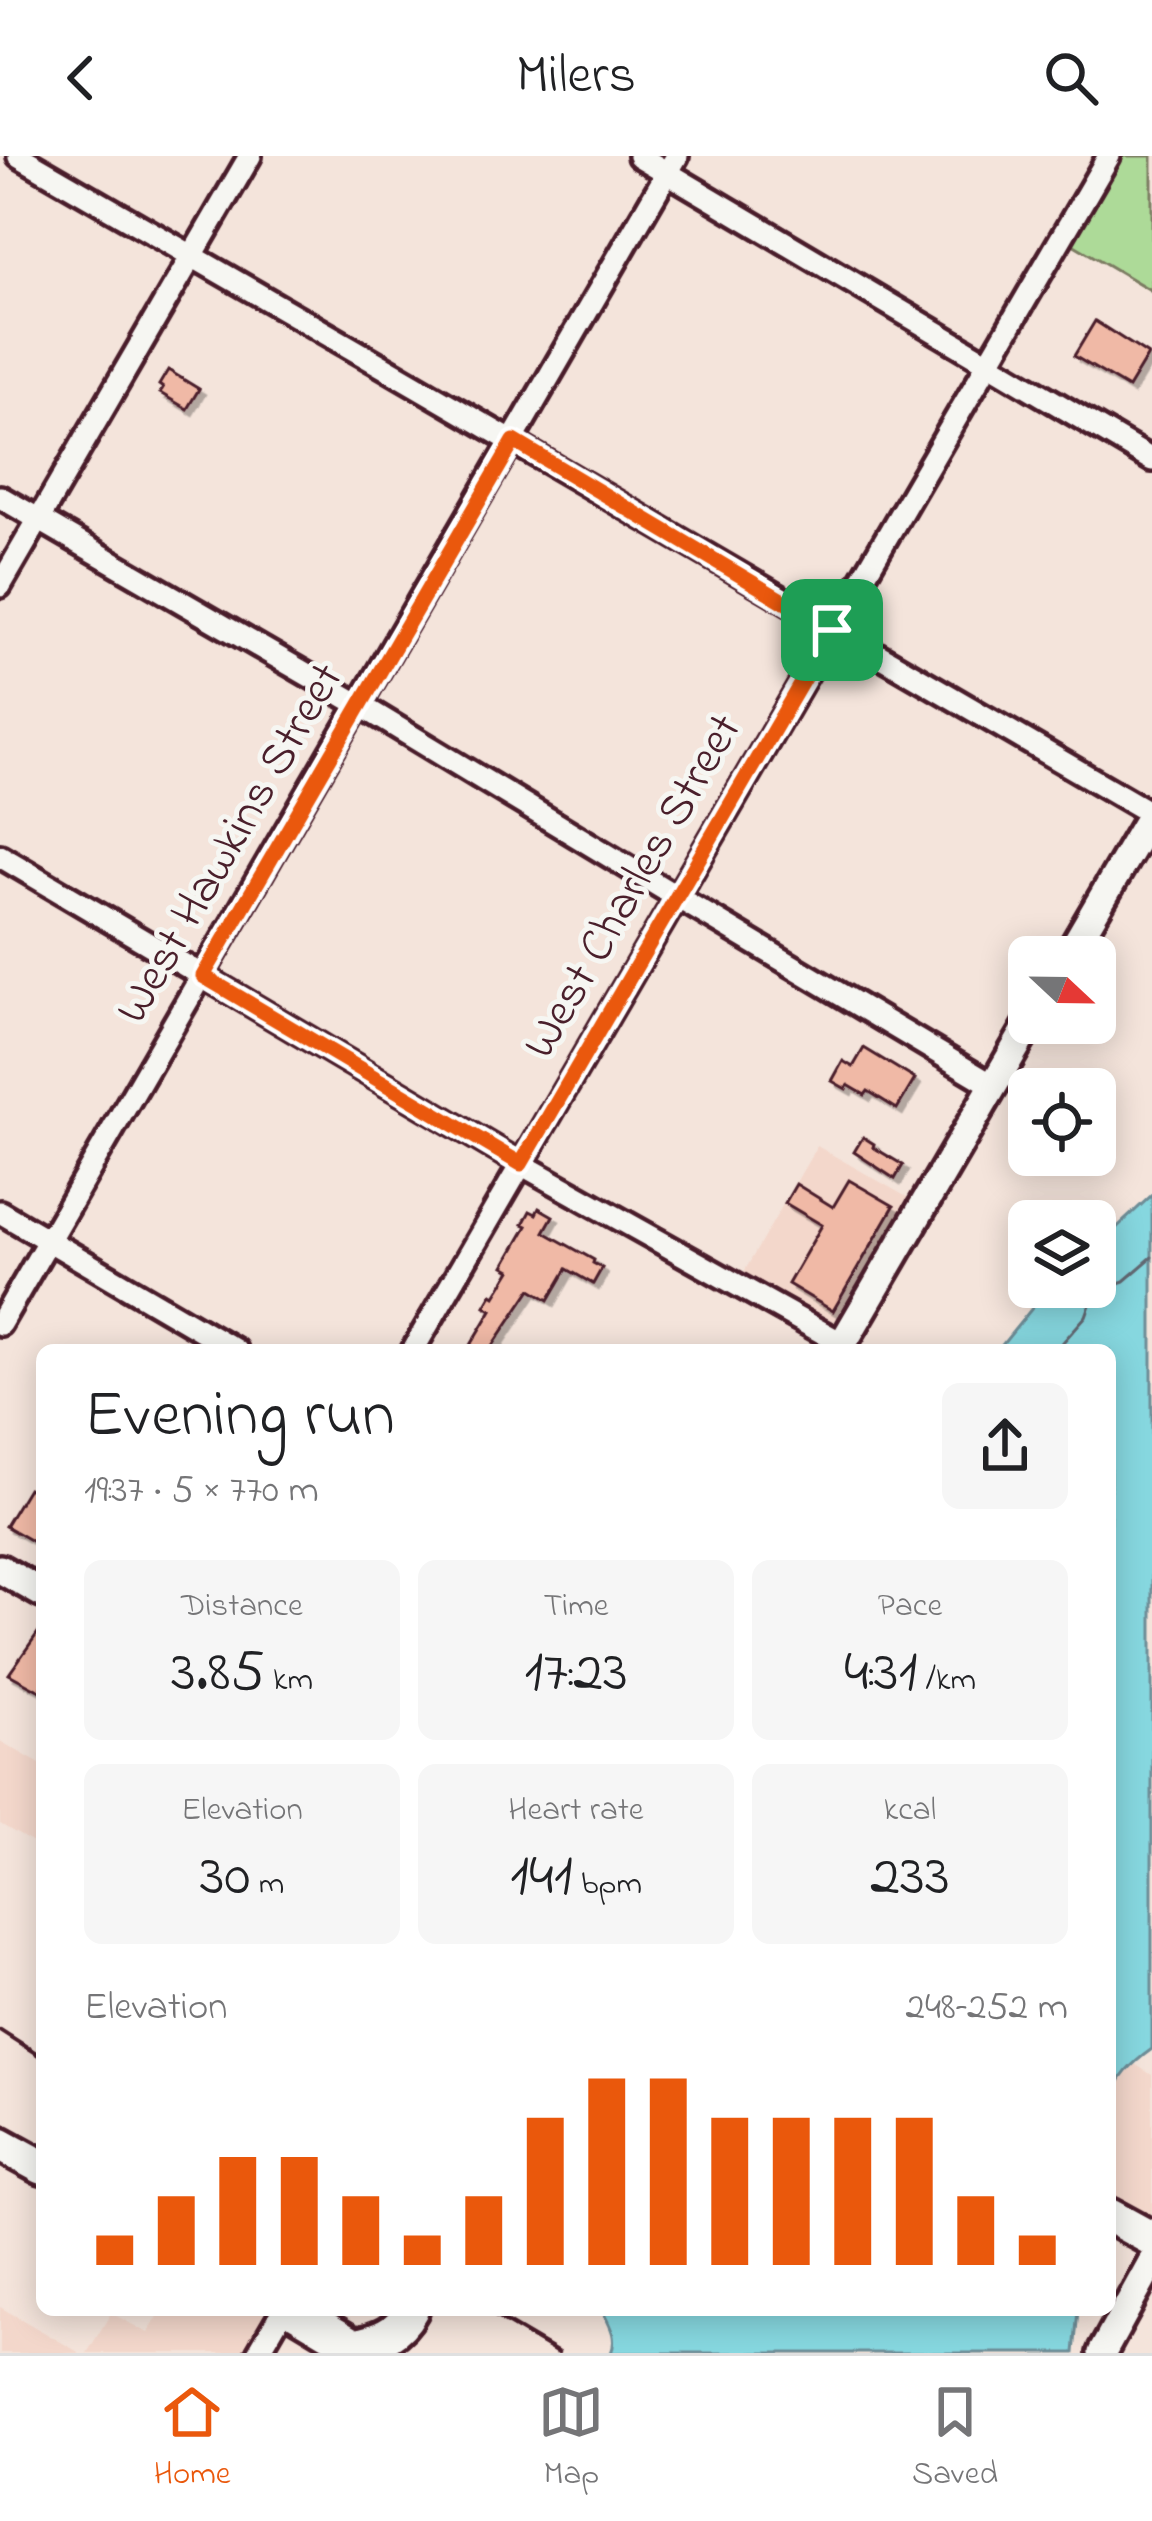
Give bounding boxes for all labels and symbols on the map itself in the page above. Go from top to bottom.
pin [781,579,883,681]
street label: West Hawkins Street [99,651,363,1037]
street label: West Charles Street [507,701,761,1073]
north arrow [1008,936,1116,1044]

